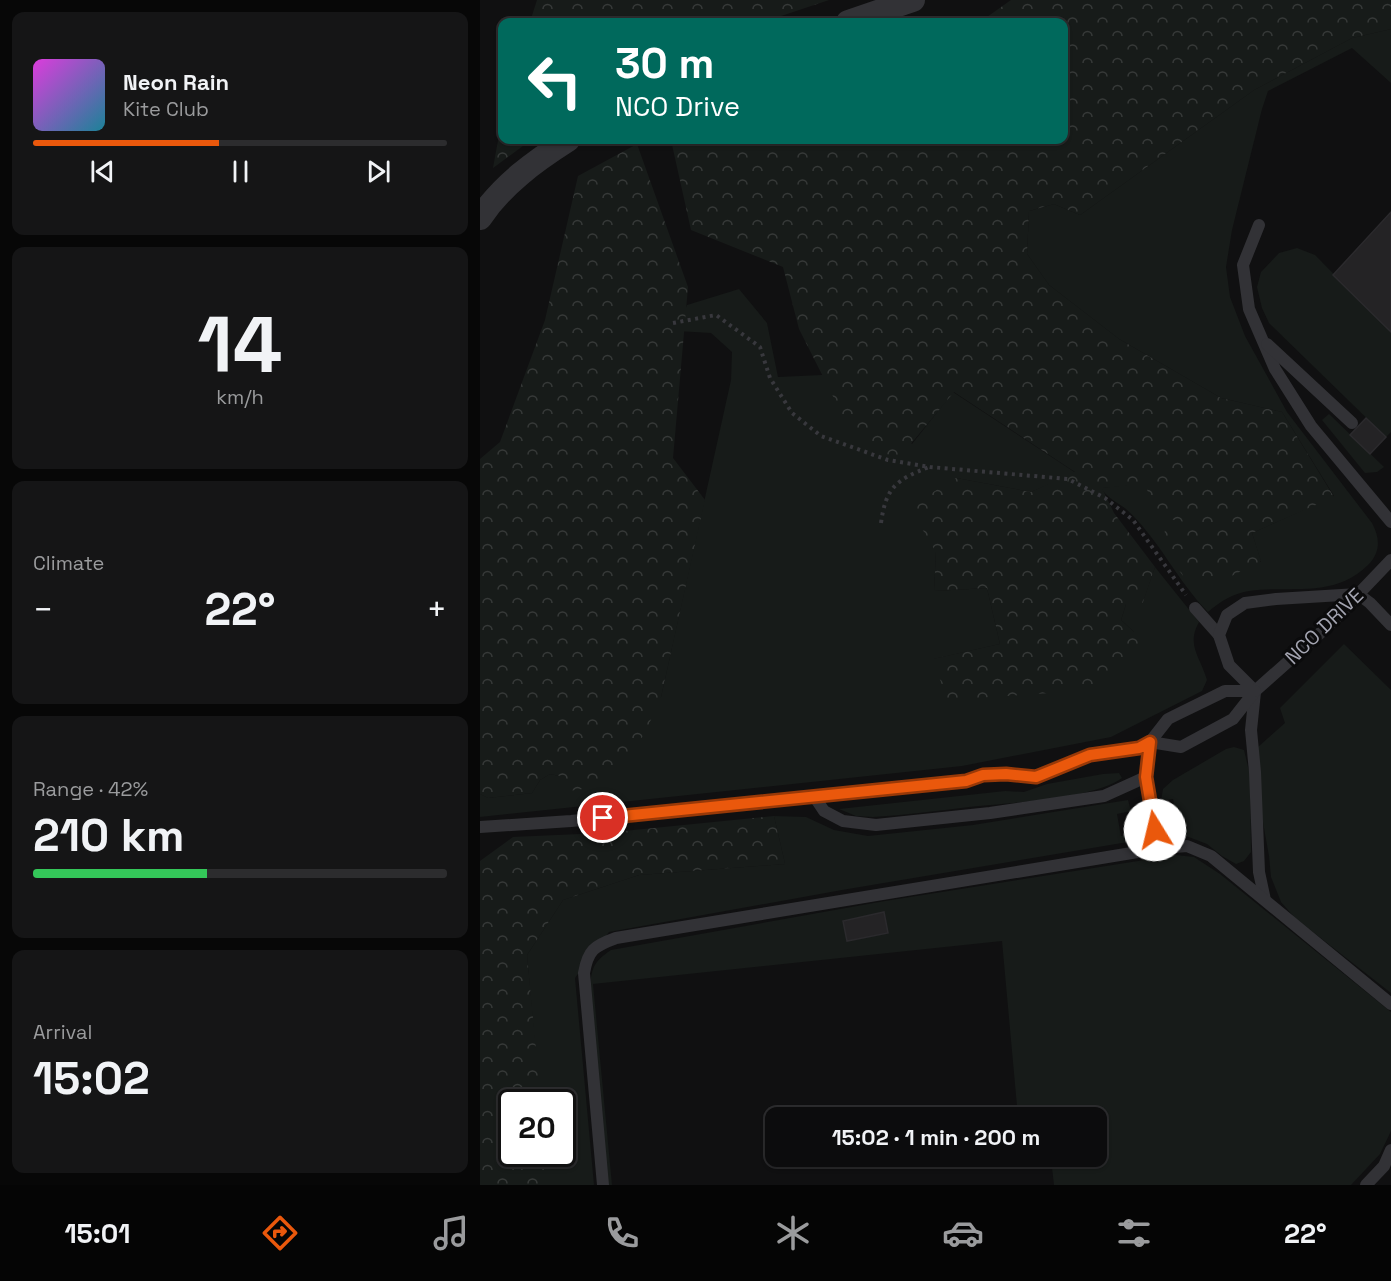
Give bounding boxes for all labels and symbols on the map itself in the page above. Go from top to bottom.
street label: NCO DRIVE [1279,582,1369,670]
pin [577,792,628,843]
position arrow [1123,798,1187,862]
speed limit sign: 20 [498,1089,576,1167]

